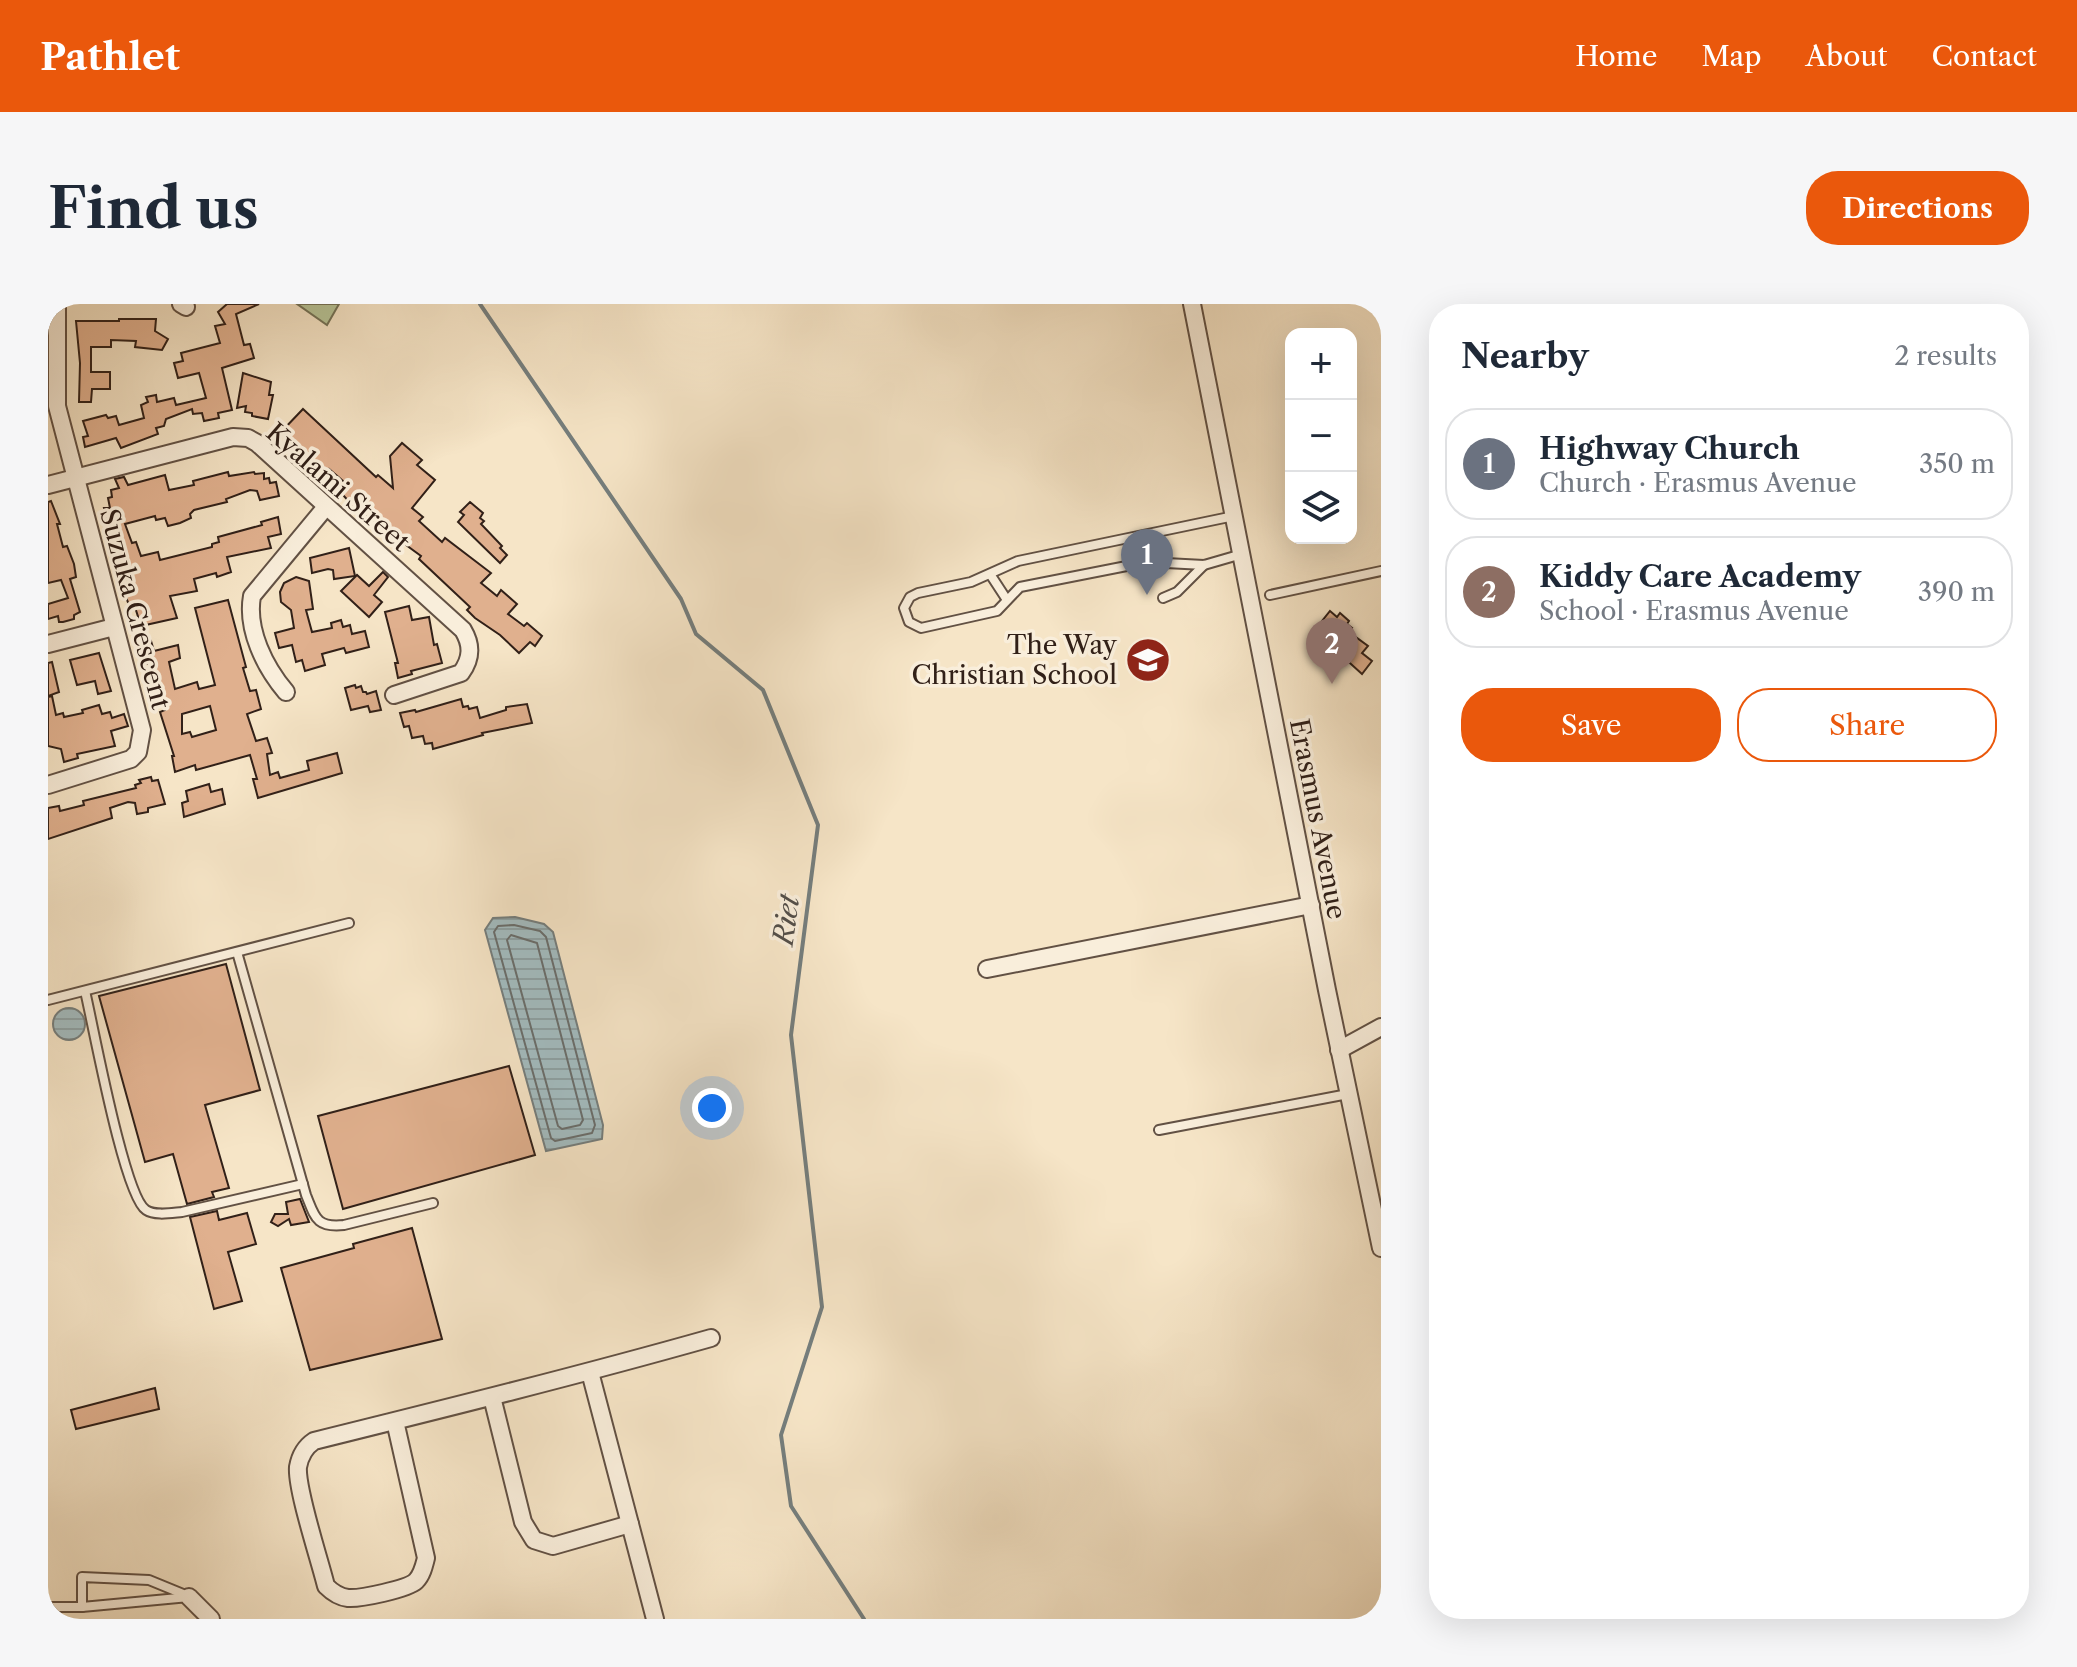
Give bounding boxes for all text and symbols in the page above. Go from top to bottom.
text: Pathlet [40,33,180,80]
text: Home [1575,39,1657,73]
text: Map [1701,39,1761,73]
text: About [1805,39,1887,73]
text: Contact [1931,39,2037,73]
button: Directions [1806,171,2029,245]
text: Find us [48,174,259,243]
map controls [1285,328,1357,544]
button: + [1285,328,1357,400]
text: Nearby [1461,335,1589,377]
text: 2 results [1894,340,1997,372]
button: − [1285,400,1357,472]
street label: Kyalami Street [260,416,417,558]
text: Highway Church [1539,430,1800,467]
text: 1 [1483,448,1495,480]
text: 350 m [1919,448,1995,480]
text: Church · Erasmus Avenue [1539,467,1857,499]
button: layers [1285,472,1357,544]
street label: Suzuka Crescent [93,505,177,713]
pin: 1 [1121,529,1173,595]
text: Kiddy Care Academy [1539,558,1861,595]
text: 2 [1481,576,1497,608]
text: 390 m [1918,576,1995,608]
text: School · Erasmus Avenue [1539,595,1849,627]
pin: 2 [1306,618,1358,684]
place label: The Way Christian School [912,629,1118,691]
school or university icon: The Way Christian School [1124,636,1172,684]
button: Save [1461,688,1721,762]
button: Share [1737,688,1997,762]
street label: Erasmus Avenue [1283,716,1353,922]
water label: Riet [765,891,807,949]
your location [692,1088,732,1128]

